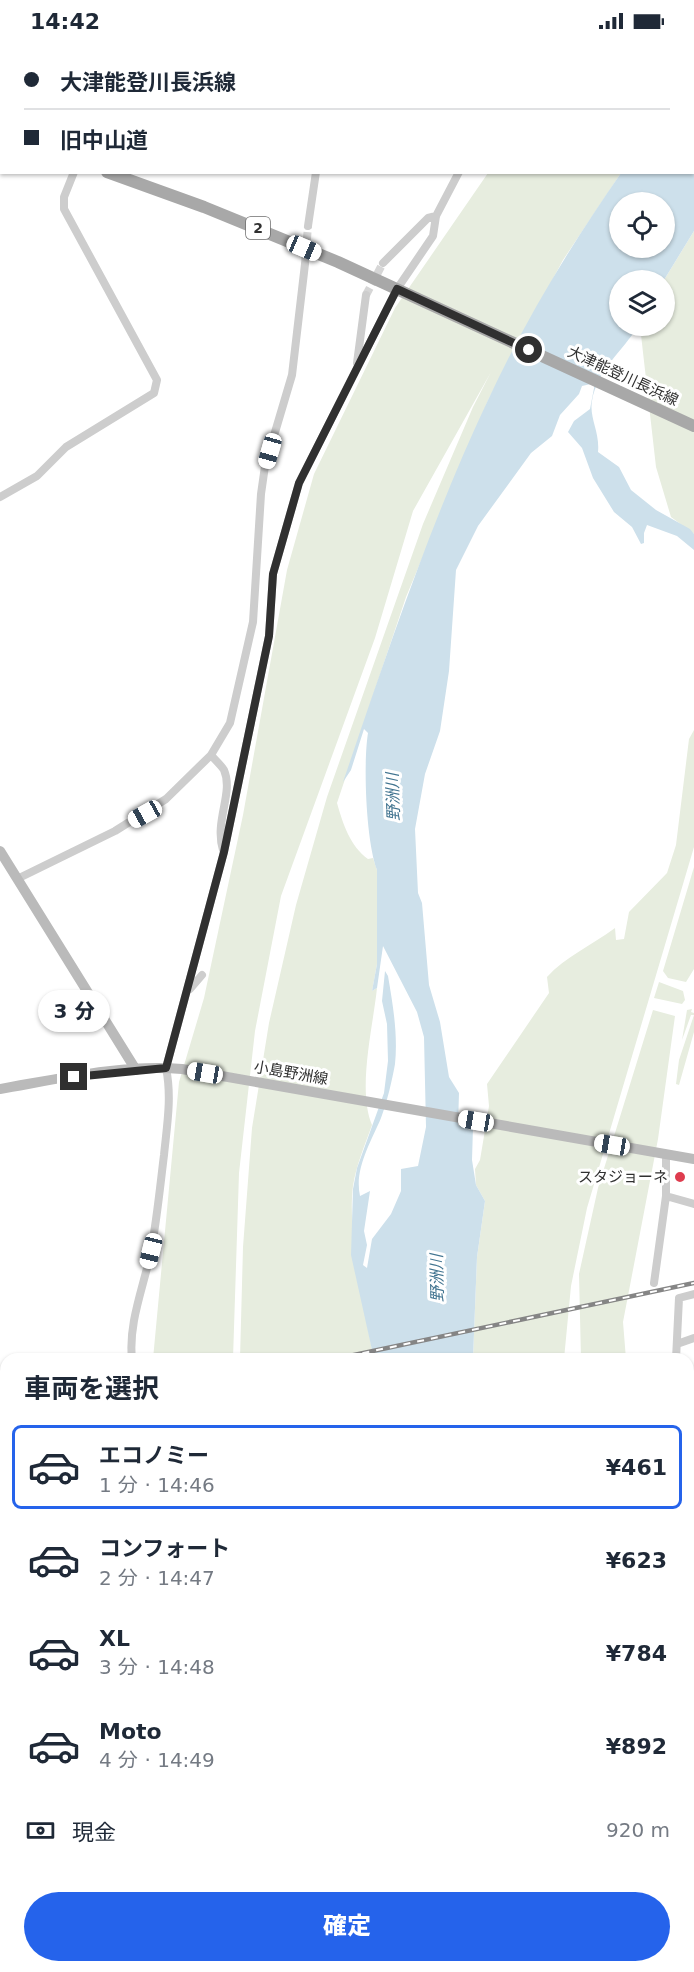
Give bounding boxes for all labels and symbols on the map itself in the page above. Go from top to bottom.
road number: 2 [246,217,270,239]
car [284,233,324,263]
route start [515,336,542,363]
street label: 大津能登川長浜線 [565,342,681,410]
car [256,431,284,471]
water label: 野洲川 [383,771,403,821]
car [125,797,165,831]
callout: 3 分 [38,990,110,1032]
street label: 小島野洲線 [252,1058,330,1088]
car [186,1061,224,1085]
route end [60,1063,87,1090]
car [457,1109,495,1133]
car [593,1133,631,1157]
place label: スタジョーネ [578,1168,668,1186]
marker: スタジョーネ [673,1170,687,1184]
car [138,1231,164,1271]
water label: 野洲川 [427,1252,447,1302]

